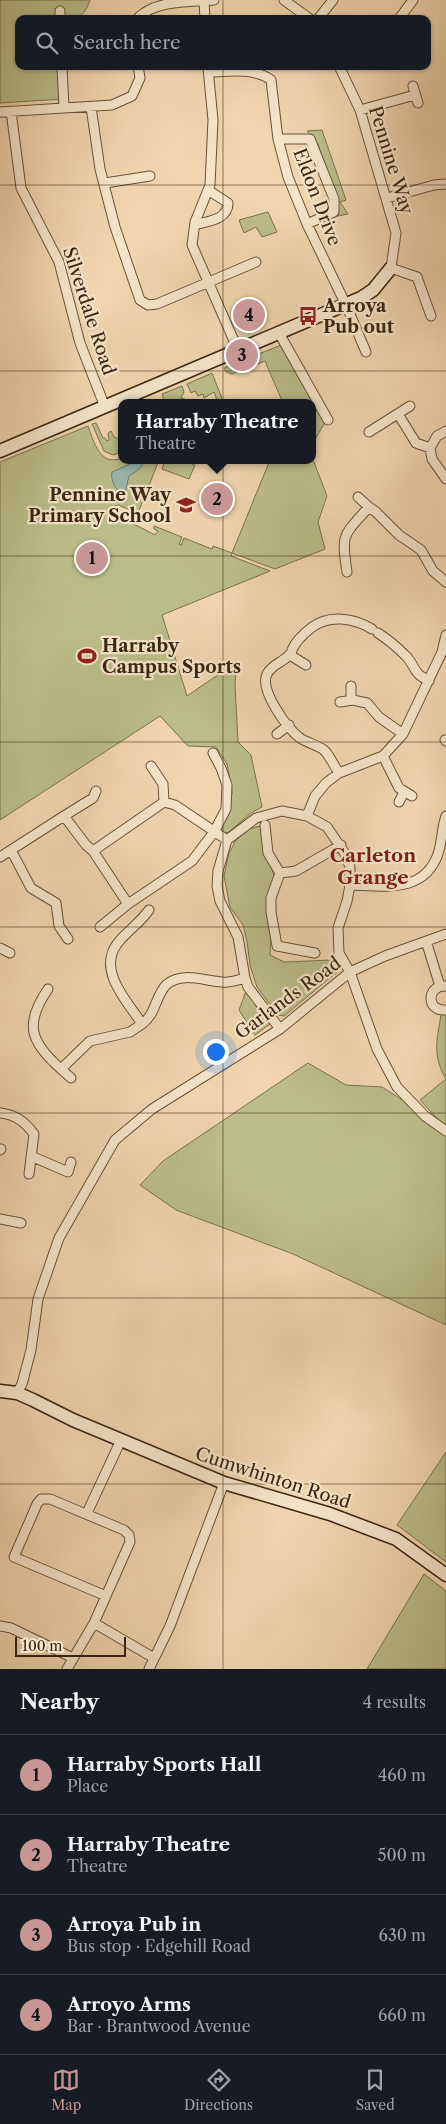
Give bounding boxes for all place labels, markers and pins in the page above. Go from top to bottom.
place label: Arroya Pub out [322,295,395,338]
pin: 4 [233,296,265,334]
bus stop icon: Arroya Pub out [297,305,319,327]
pin: 3 [226,336,258,374]
pin: 2 [201,480,233,518]
place label: Pennine Way Primary School [28,484,172,527]
school or university icon: Pennine Way Primary School [175,494,197,516]
pin: 1 [76,539,108,577]
place label: Harraby Campus Sports [102,635,241,678]
sports icon: Harraby Campus Sports [76,645,98,667]

